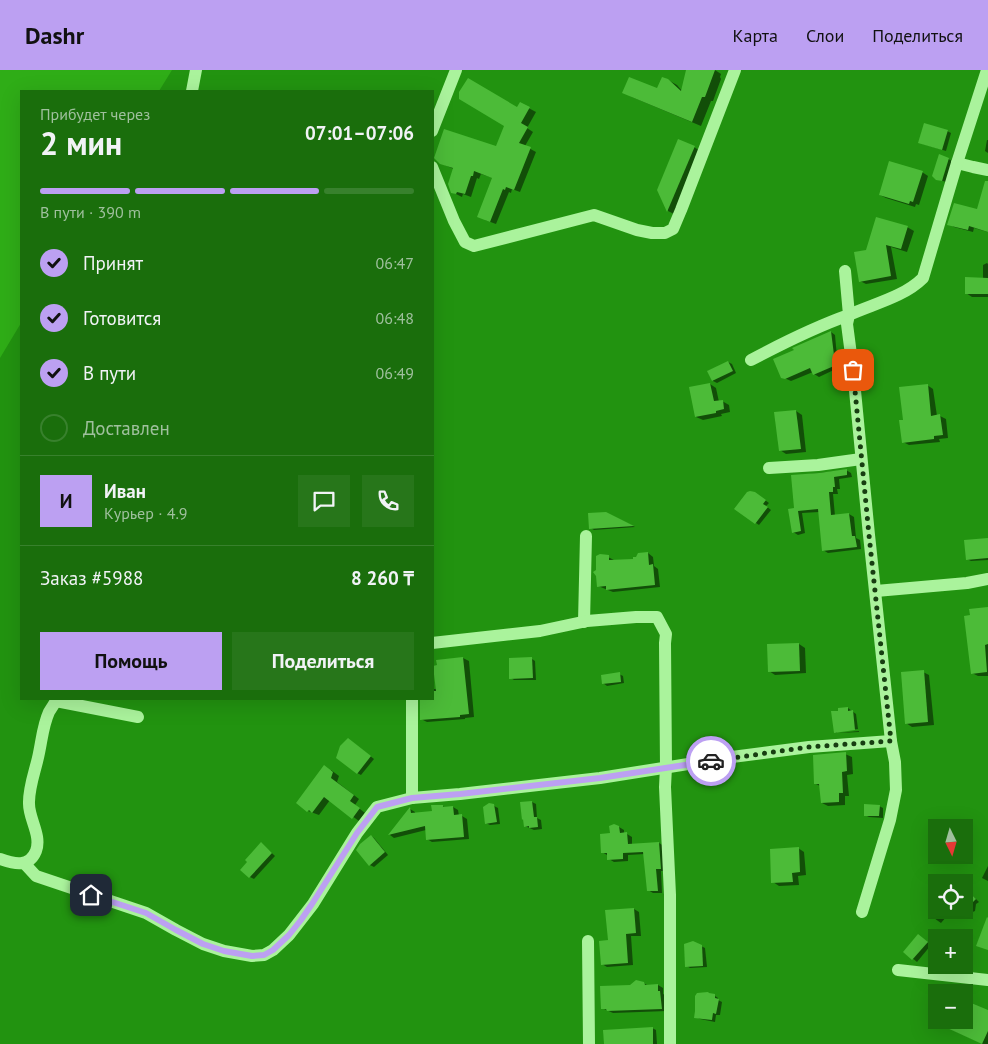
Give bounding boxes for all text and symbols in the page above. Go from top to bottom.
text: Dashr [25,20,84,51]
text: Карта [733,24,778,47]
text: Слои [806,24,844,47]
text: Поделиться [872,24,963,47]
text: Прибудет через [40,104,150,124]
text: 07:01–07:06 [305,121,414,145]
text: 2 мин [40,122,122,164]
text: В пути · 390 m [40,202,141,222]
icon: check [40,249,68,277]
text: Принят [83,251,143,275]
text: 06:47 [376,253,414,273]
icon: check [40,304,68,332]
text: Готовится [83,306,161,330]
text: 06:48 [376,308,414,328]
pin [832,349,874,391]
icon: bag [839,356,867,384]
icon: check [40,359,68,387]
text: В пути [83,361,136,385]
text: 06:49 [376,363,414,383]
text: Доставлен [83,416,170,440]
button: chat [298,475,350,527]
button: phone [362,475,414,527]
text: Иван [104,479,146,503]
text: И [60,489,72,513]
text: Курьер · 4.9 [104,503,188,523]
text: Заказ #5988 [40,566,143,590]
text: 8 260 ₸ [351,566,414,590]
button: Помощь [40,632,222,690]
button: Поделиться [232,632,414,690]
courier [686,736,736,786]
icon: car [697,747,725,775]
north arrow [928,819,972,864]
map controls [928,819,973,1029]
pin [70,874,112,916]
button: locate [928,874,973,919]
icon: home [77,881,105,909]
button: + [928,929,973,974]
button: − [928,984,973,1029]

